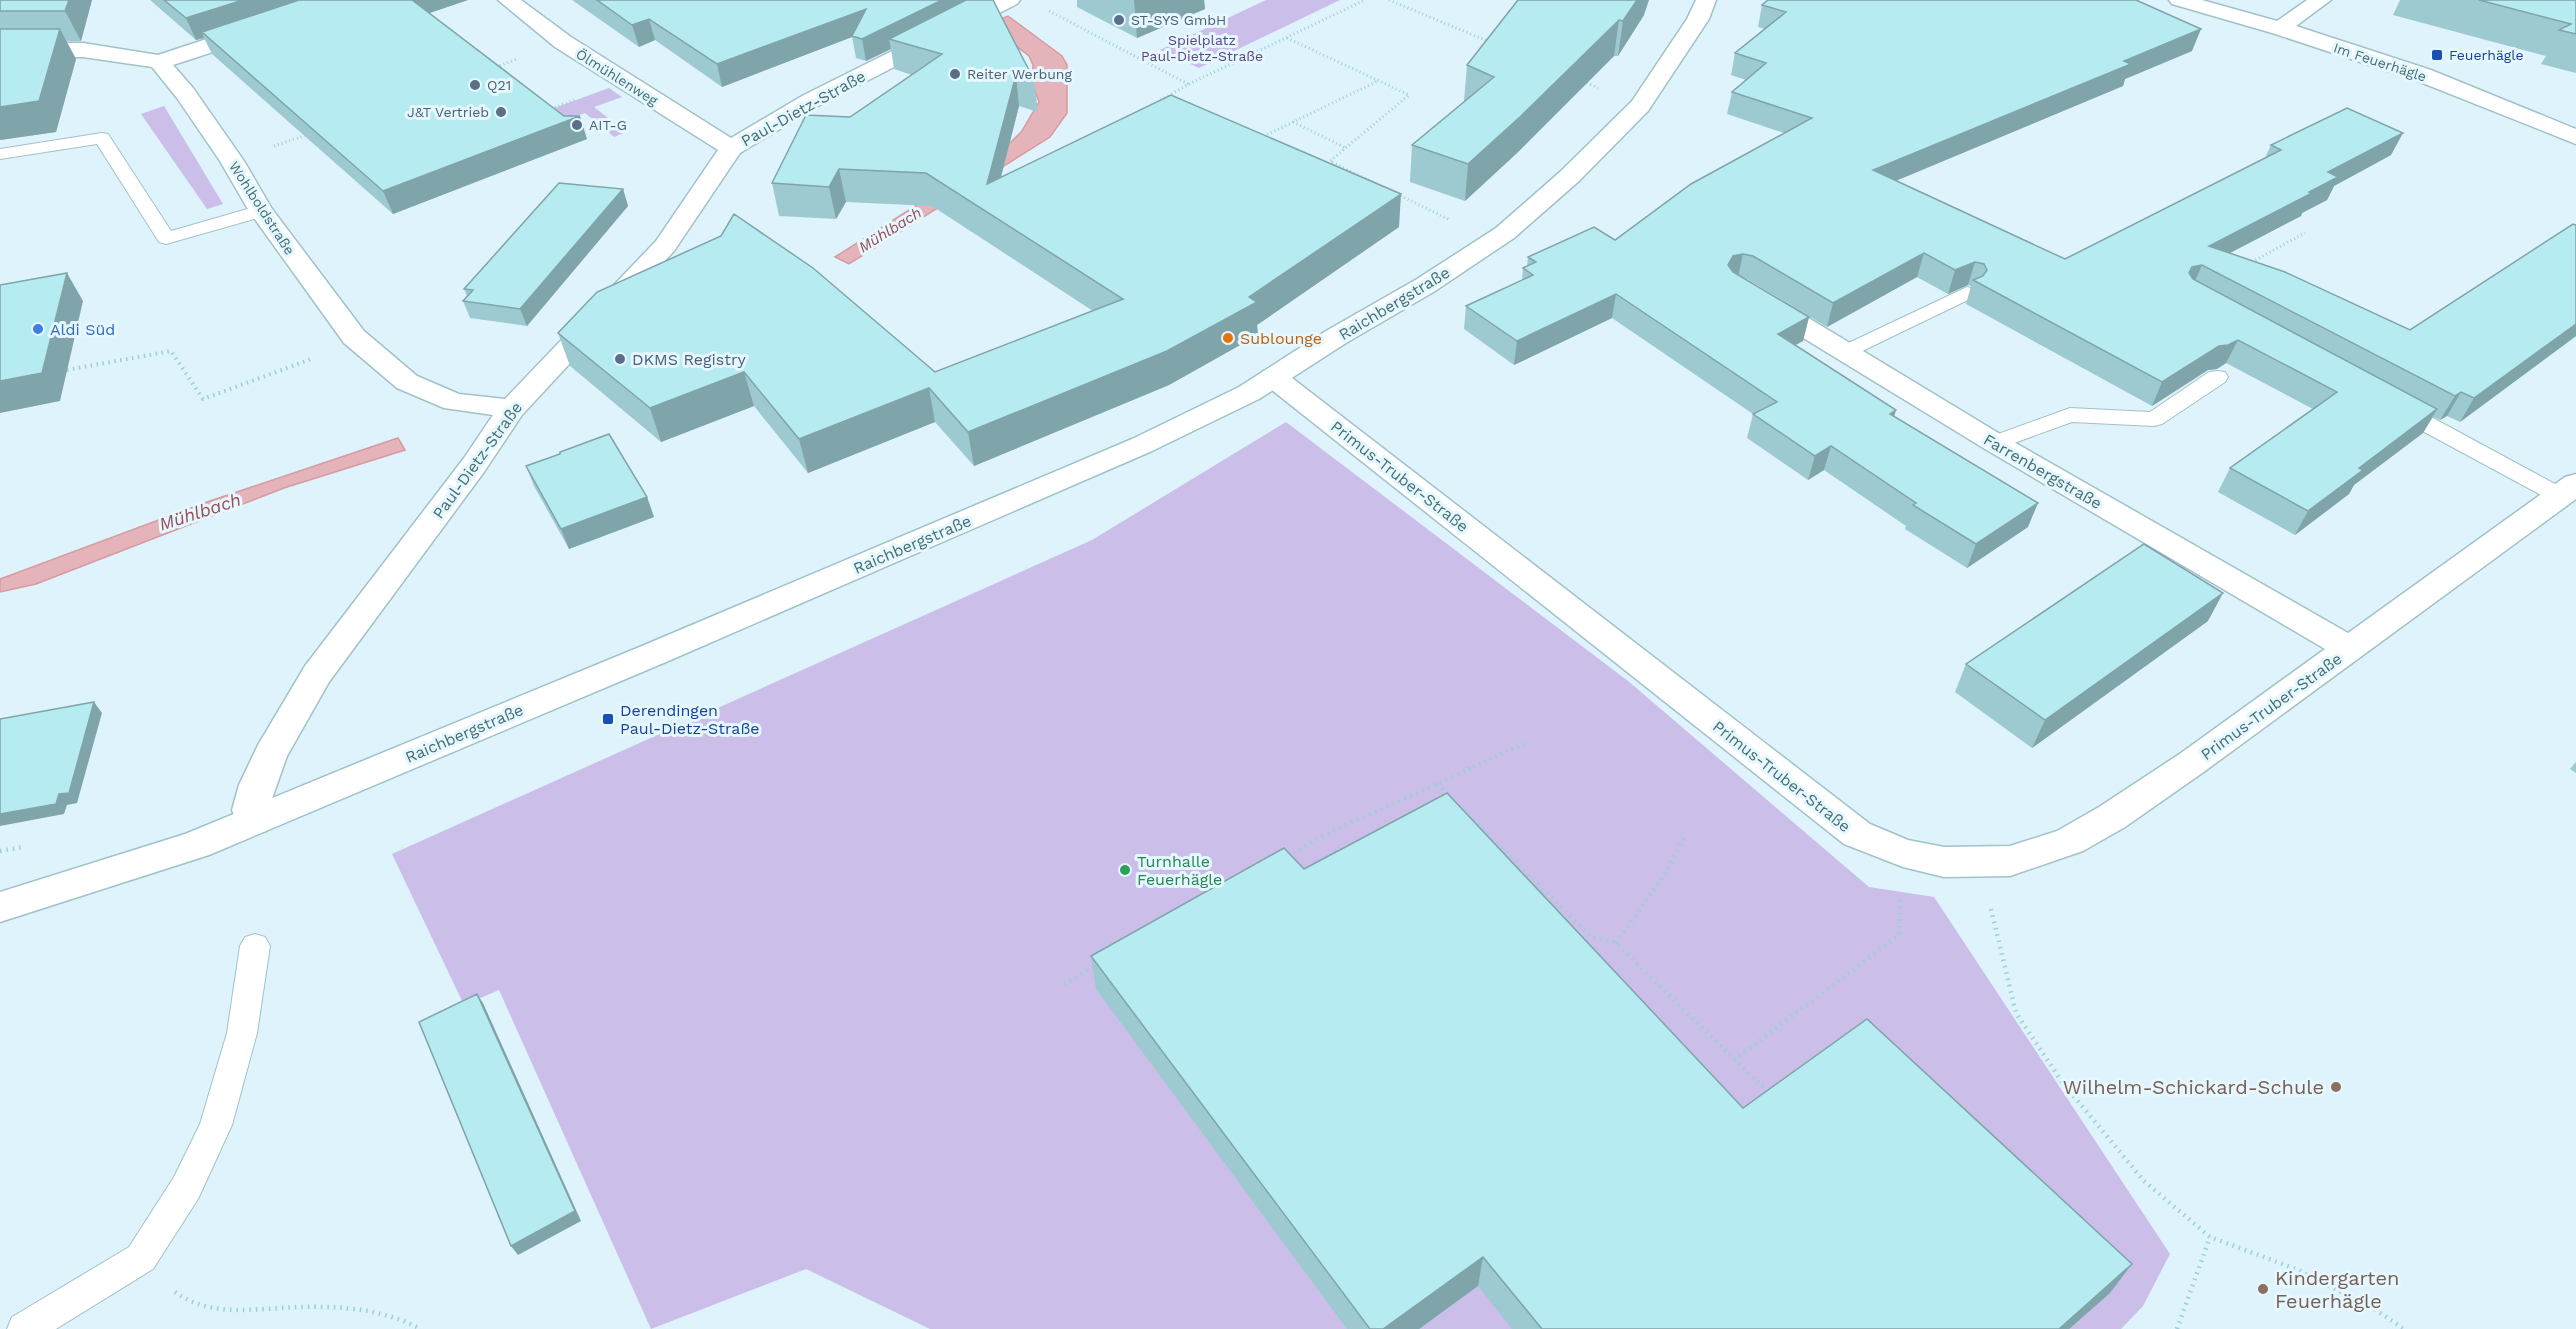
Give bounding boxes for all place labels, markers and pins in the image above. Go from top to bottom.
place label: ST-SYS GmbH [1131,12,1226,28]
marker: ST-SYS GmbH [1112,13,1126,27]
place label: Feuerhägle [2449,47,2524,63]
marker: Feuerhägle [2430,48,2444,62]
place label: Reiter Werbung [967,66,1072,82]
marker: Reiter Werbung [948,67,962,81]
place label: Q21 [487,77,511,93]
marker: Q21 [468,78,482,92]
place label: J&T Vertrieb [407,104,489,120]
marker: J&T Vertrieb [494,105,508,119]
place label: AIT-G [589,117,627,133]
marker: AIT-G [570,118,584,132]
place label: Aldi Süd [50,320,115,339]
marker: Aldi Süd [31,322,45,336]
place label: Sublounge [1240,329,1322,348]
marker: Sublounge [1221,331,1235,345]
place label: DKMS Registry [632,350,746,369]
marker: DKMS Registry [613,352,627,366]
place label: Derendingen Paul-Dietz-Straße [620,701,760,738]
marker: Derendingen Paul-Dietz-Straße [601,712,615,726]
place label: Turnhalle Feuerhägle [1137,852,1222,889]
marker: Turnhalle Feuerhägle [1118,863,1132,877]
place label: Wilhelm-Schickard-Schule [2063,1075,2324,1099]
marker: Wilhelm-Schickard-Schule [2329,1080,2343,1094]
place label: Kindergarten Feuerhägle [2275,1266,2399,1313]
marker: Kindergarten Feuerhägle [2256,1282,2270,1296]

